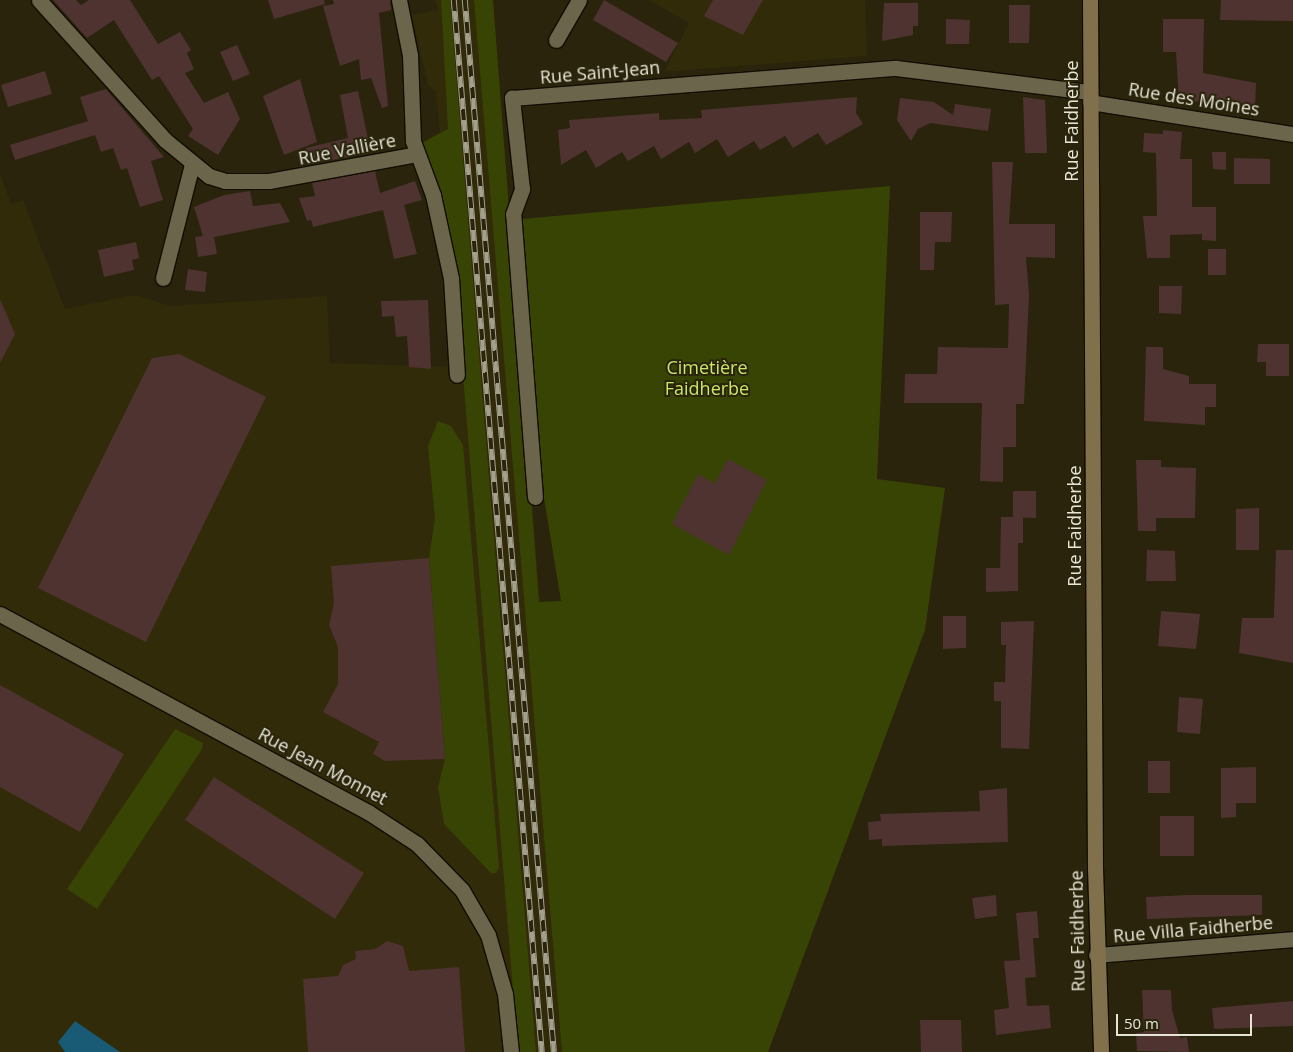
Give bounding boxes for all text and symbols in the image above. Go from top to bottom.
street label: Rue Saint-Jean [539,56,661,88]
street label: Rue Faidherbe [1060,60,1082,182]
street label: Rue des Moines [1127,78,1261,120]
street label: Rue Vallière [296,129,398,169]
park label: Cimetière Faidherbe [665,357,749,399]
street label: Rue Faidherbe [1063,465,1085,587]
street label: Rue Jean Monnet [255,723,391,809]
street label: Rue Faidherbe [1065,870,1089,992]
street label: Rue Villa Faidherbe [1112,911,1274,947]
scale bar [1118,1004,1254,1036]
text: 50 m [1124,1013,1159,1033]

